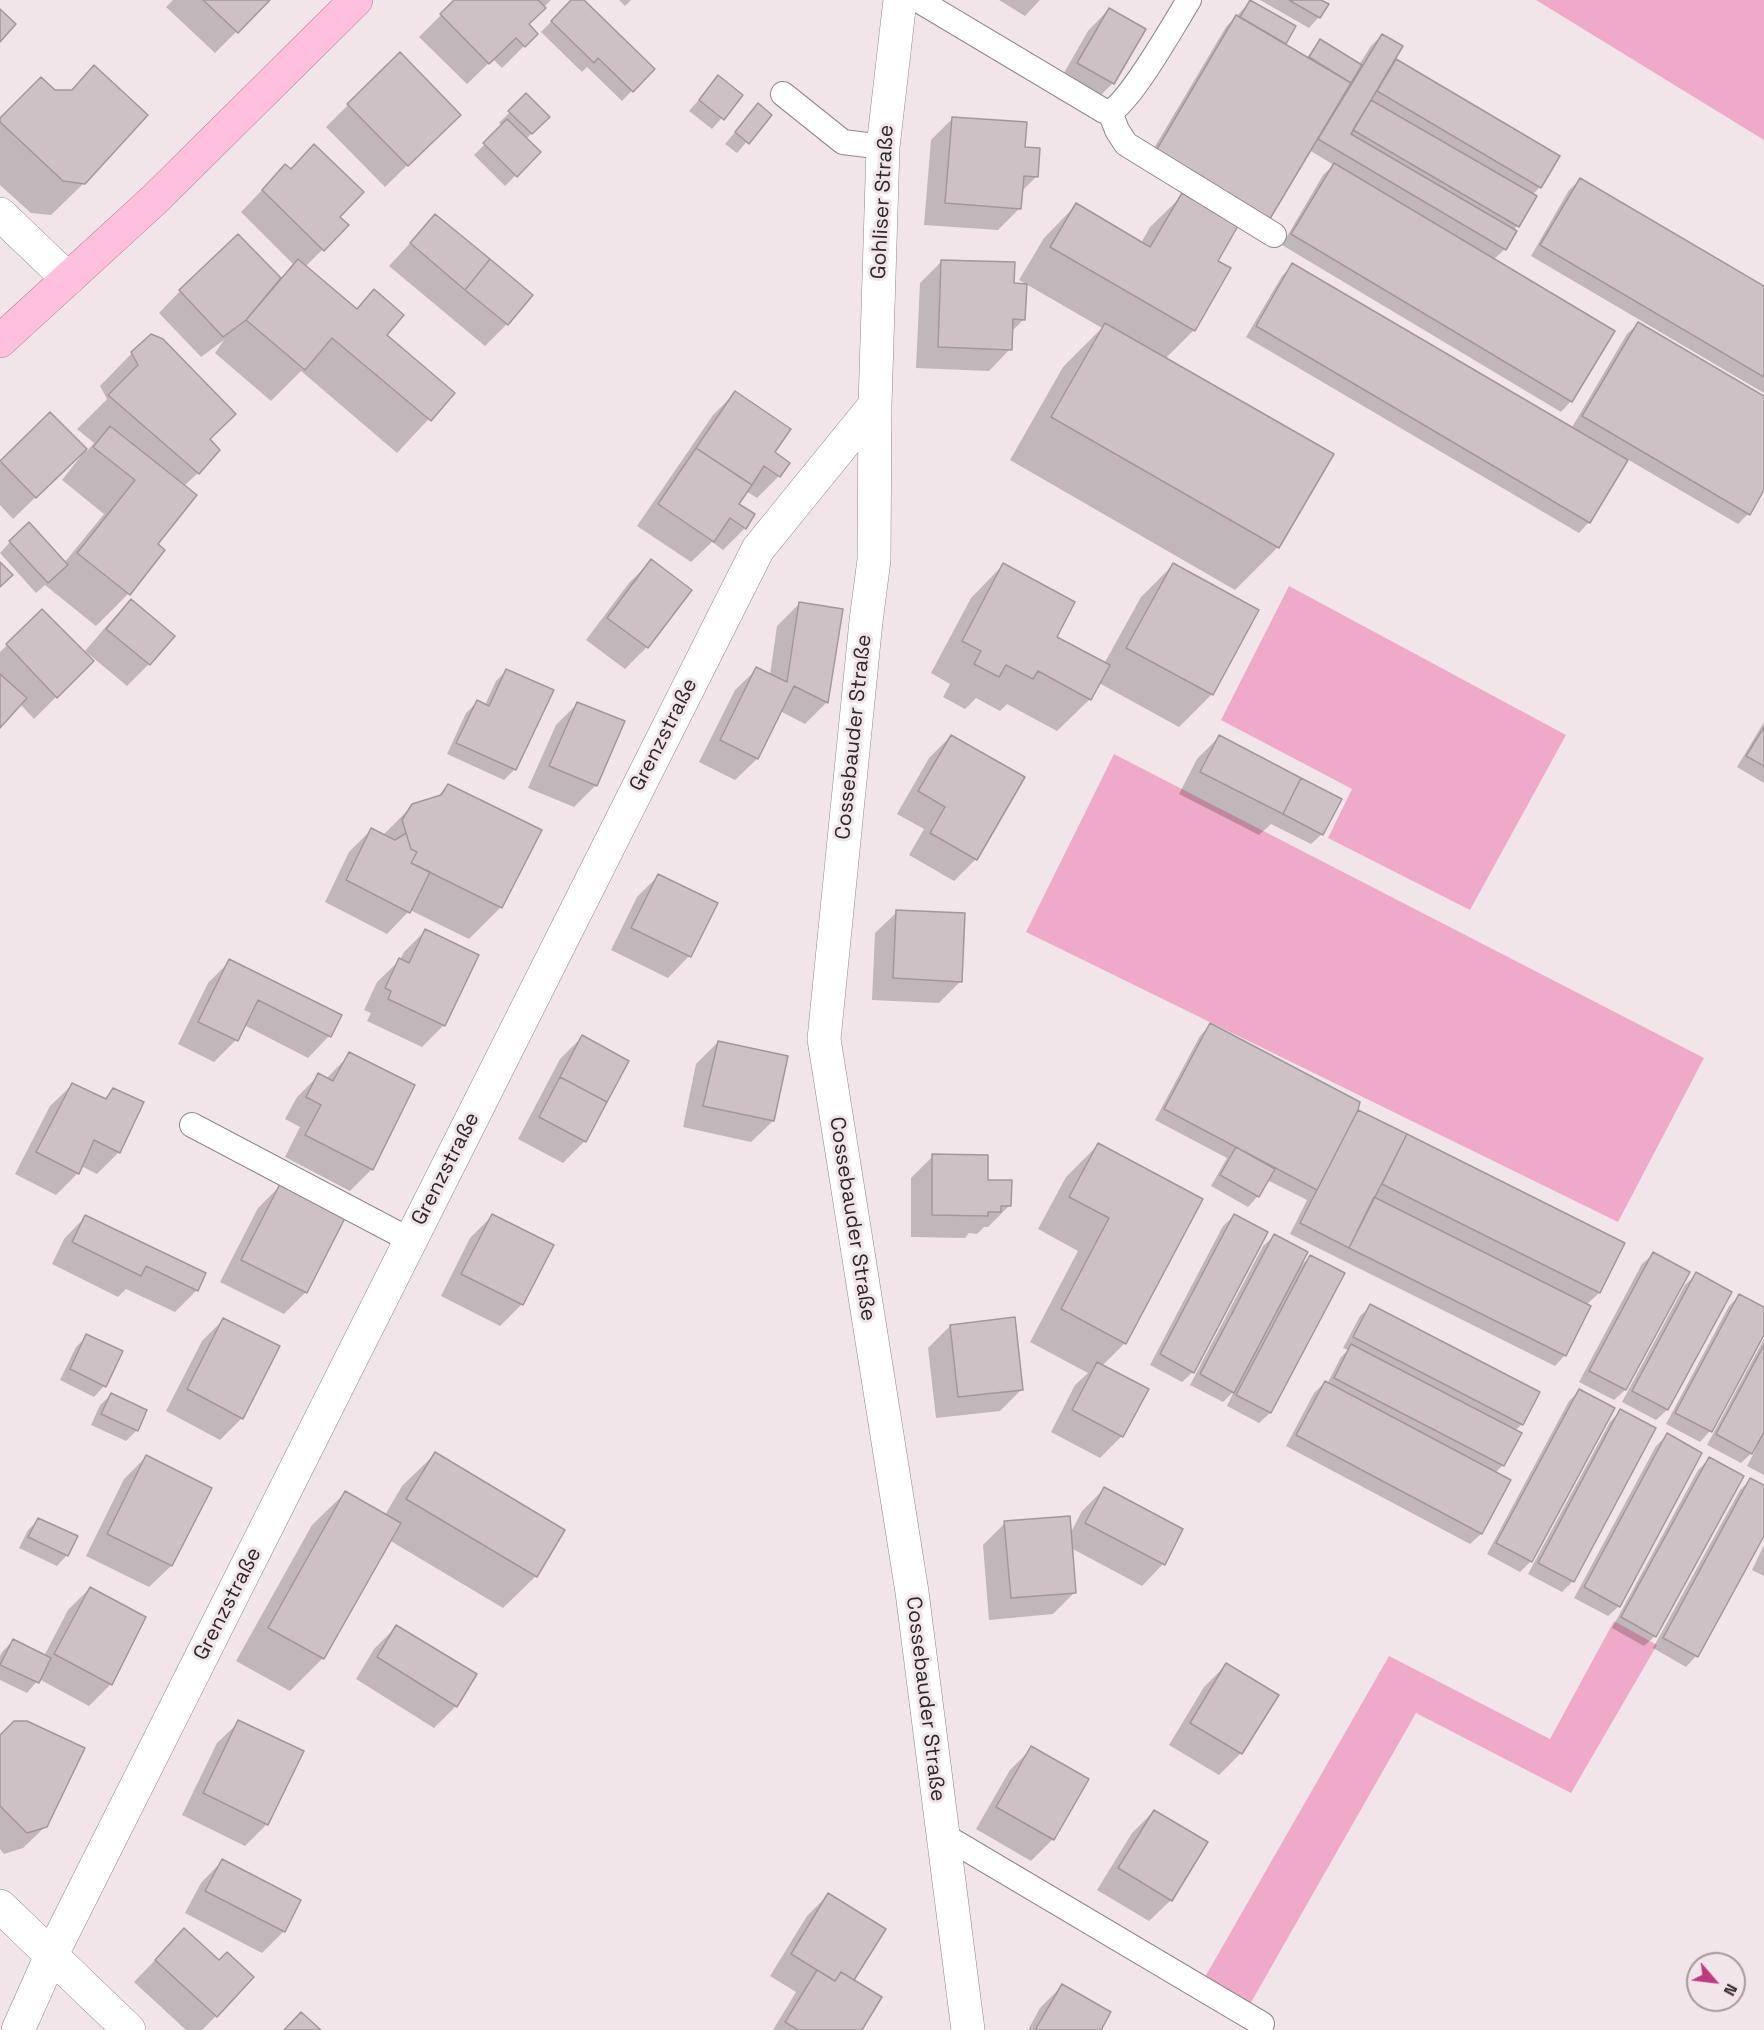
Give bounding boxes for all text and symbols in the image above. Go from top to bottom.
street label: Gohliser Straße [866,124,900,280]
street label: Cossebauder Straße [831,633,877,841]
street label: Grenzstraße [625,674,703,796]
street label: Grenzstraße [407,1108,485,1230]
street label: Cossebauder Straße [823,1115,881,1323]
street label: Grenzstraße [189,1543,267,1665]
street label: Cossebauder Straße [900,1595,950,1803]
north arrow [1686,1952,1746,2012]
text: N [1719,1980,1742,1999]

